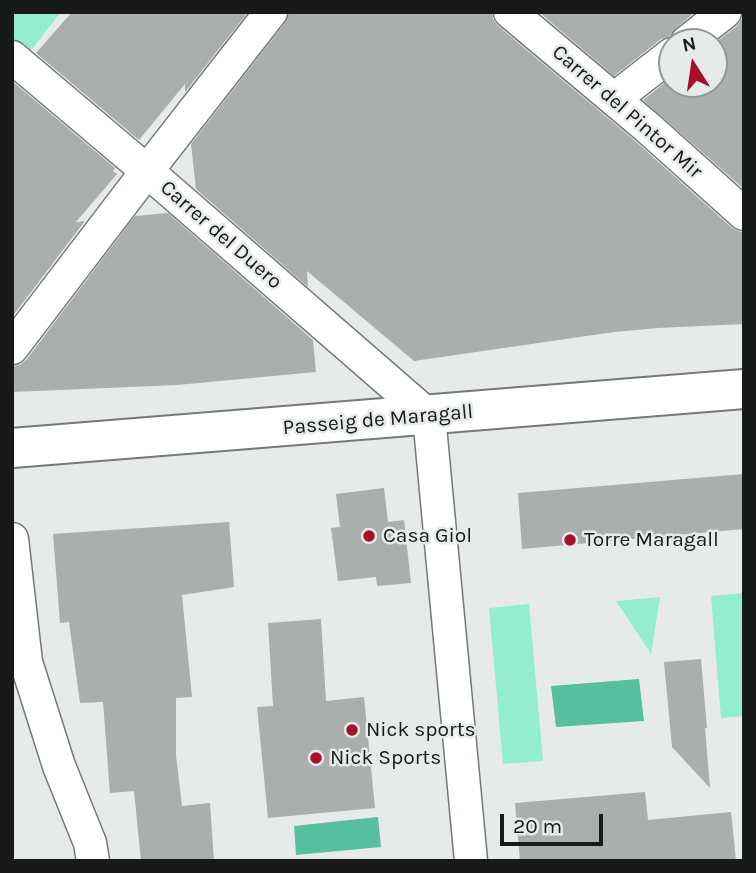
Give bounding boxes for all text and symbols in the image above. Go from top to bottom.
north arrow [658,28,728,98]
text: N [680,32,698,57]
street label: Carrer del Pintor Mir [547,40,707,184]
street label: Carrer del Duero [155,175,287,295]
street label: Passeig de Maragall [282,399,474,441]
place label: Casa Giol [383,523,472,549]
place label: Torre Maragall [584,527,719,553]
marker: Casa Giol [361,528,377,544]
marker: Torre Maragall [562,532,578,548]
place label: Nick sports [366,717,476,743]
marker: Nick sports [344,722,360,738]
place label: Nick Sports [330,745,441,771]
marker: Nick Sports [308,750,324,766]
scale bar [504,800,607,844]
text: 20 m [513,814,562,838]

